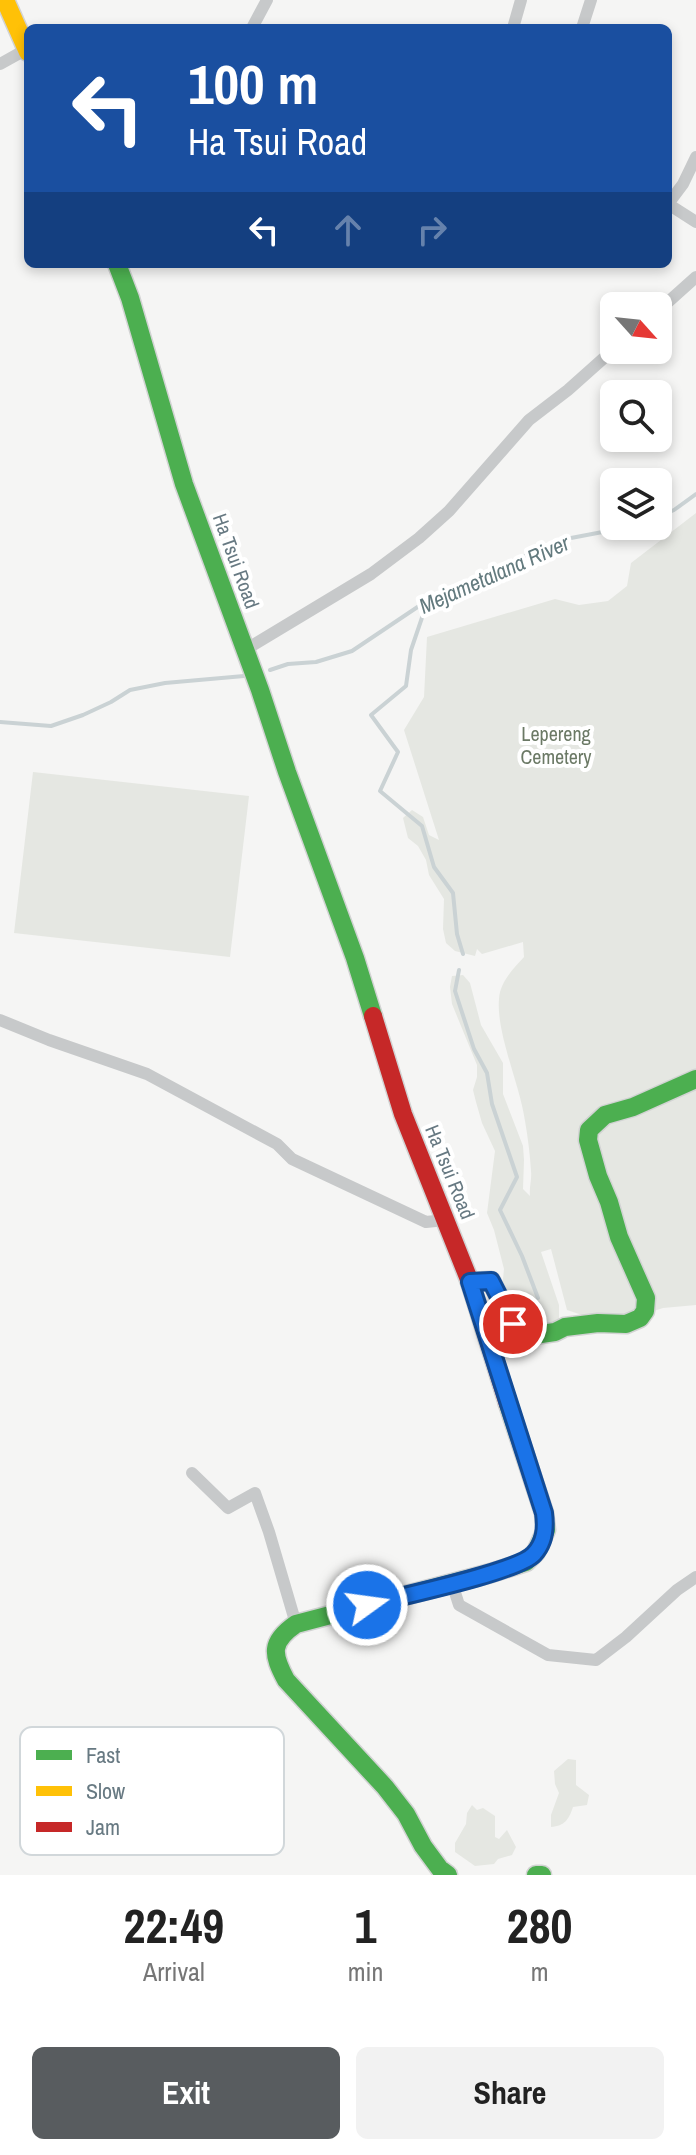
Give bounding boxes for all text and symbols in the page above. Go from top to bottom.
text: 100 m [188,46,318,121]
icon: left [56,56,160,160]
text: Ha Tsui Road [188,118,367,166]
icon: left [242,208,286,252]
icon: ahead [326,208,370,252]
icon: right [410,208,454,252]
north arrow [600,292,672,364]
map controls [600,292,672,540]
button: search [600,380,672,452]
button: layers [600,468,672,540]
street label: Ha Tsui Road [207,509,266,612]
water label: Mejametalana River [414,527,575,621]
park label: Lepereng Cemetery [520,720,592,770]
street label: Ha Tsui Road [419,1121,482,1223]
pin [479,1290,547,1358]
icon: arrive [491,1302,535,1346]
position arrow [325,1563,409,1647]
legend [20,1727,284,1855]
text: Fast [86,1740,120,1770]
text: Slow [86,1776,125,1806]
text: Jam [86,1812,120,1842]
text: 22:49 [124,1893,224,1958]
text: 1 [355,1893,376,1958]
text: 280 [507,1893,572,1958]
text: Arrival [143,1954,205,1989]
text: min [348,1954,383,1989]
text: m [531,1954,549,1989]
button: Exit [32,2047,340,2139]
button: Share [356,2047,664,2139]

